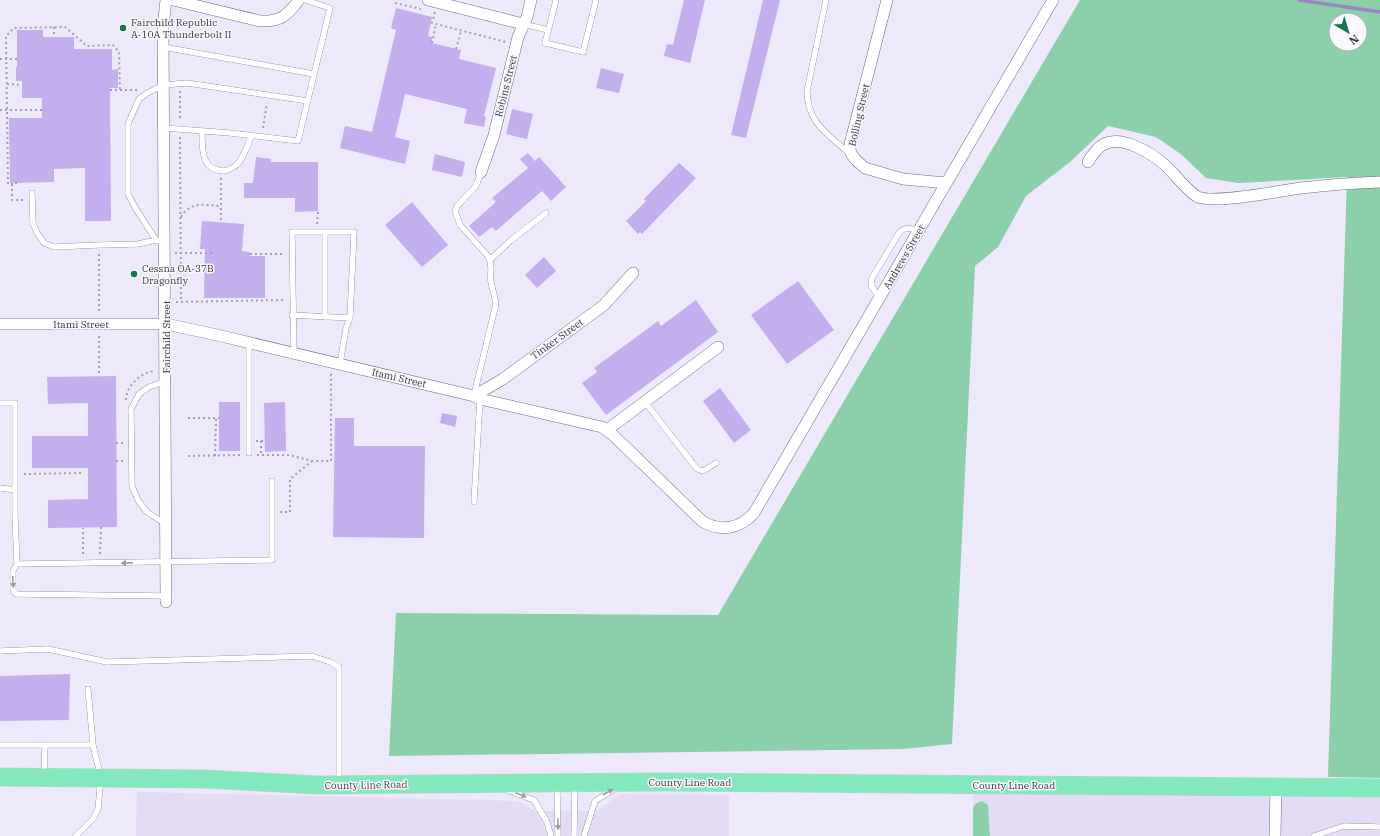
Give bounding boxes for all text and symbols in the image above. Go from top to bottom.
north arrow [1328,12,1368,52]
place label: Fairchild Republic A-10A Thunderbolt II [131,16,231,41]
marker: Fairchild Republic A-10A Thunderbolt II [118,23,128,33]
text: N [1346,32,1362,48]
street label: Robins Street [492,53,520,118]
street label: Bolling Street [845,82,873,148]
street label: Andrews Street [880,222,928,292]
place label: Cessna OA-37B Dragonfly [142,262,214,287]
marker: Cessna OA-37B Dragonfly [129,269,139,279]
street label: Fairchild Street [160,300,173,373]
street label: Tinker Street [528,315,586,362]
street label: Itami Street [53,318,109,331]
street label: Itami Street [370,365,428,391]
one-way arrow [120,560,133,566]
one-way arrow [10,576,16,589]
street label: County Line Road [649,776,731,789]
street label: County Line Road [324,778,408,792]
street label: County Line Road [973,779,1055,792]
one-way arrow [602,789,614,796]
one-way arrow [516,792,528,798]
one-way arrow [555,818,561,831]

